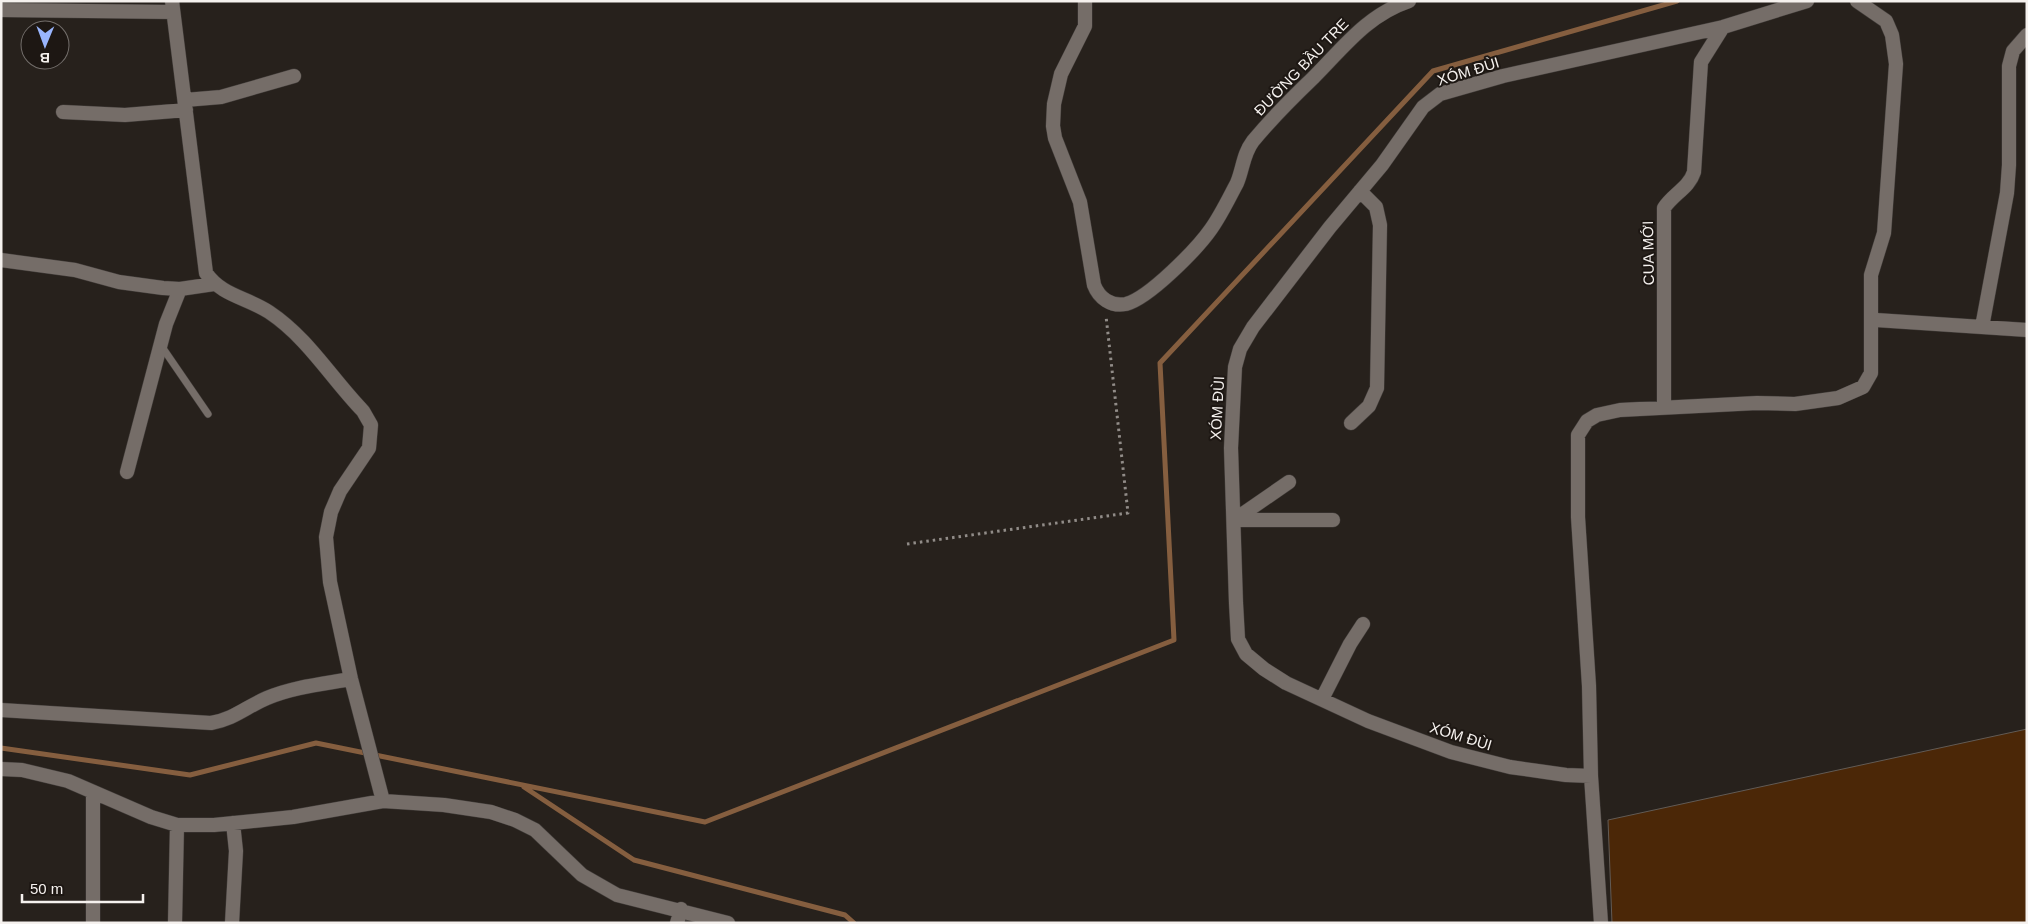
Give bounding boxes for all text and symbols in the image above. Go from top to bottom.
street label: ĐƯỜNG BẦU TRE [1250,15,1352,119]
north arrow [20,20,70,70]
text: B [40,50,50,66]
street label: XÓM ĐÙI [1435,53,1501,89]
street label: CUA MỚI [1639,221,1657,285]
street label: XÓM ĐÙI [1207,376,1227,440]
street label: XÓM ĐÙI [1428,718,1494,754]
scale bar [22,872,144,904]
text: 50 m [30,880,63,897]

